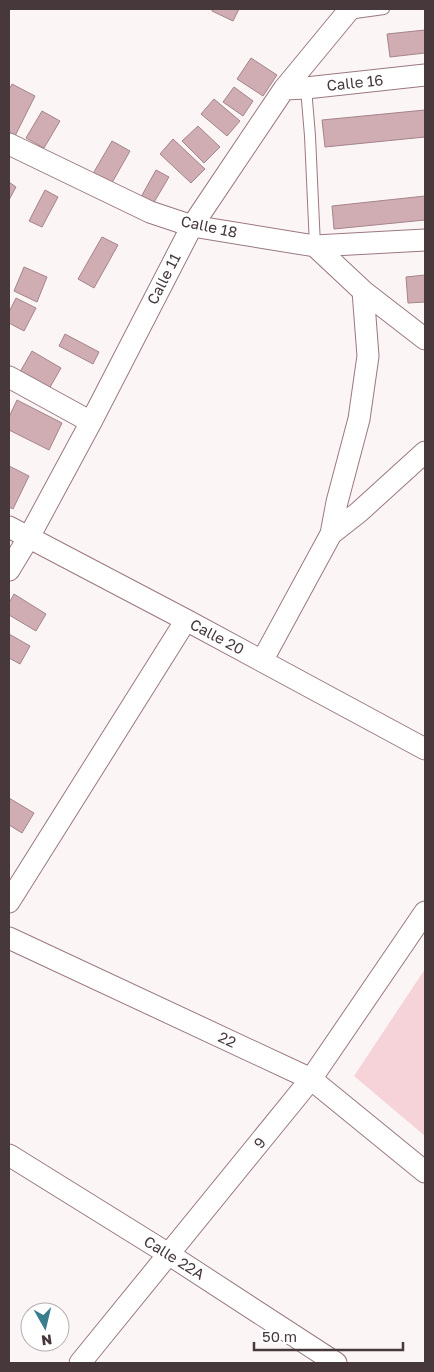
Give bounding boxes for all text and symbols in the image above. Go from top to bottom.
street label: Calle 16 [326,70,384,94]
street label: Calle 18 [179,211,239,241]
street label: Calle 11 [143,250,184,307]
street label: Calle 20 [187,614,248,658]
street label: 22 [216,1027,239,1051]
street label: 9 [249,1133,269,1152]
street label: Calle 22A [141,1231,208,1283]
north arrow [20,1302,70,1352]
scale bar [254,1320,403,1352]
text: 50 m [262,1327,297,1345]
text: N [40,1331,53,1350]

